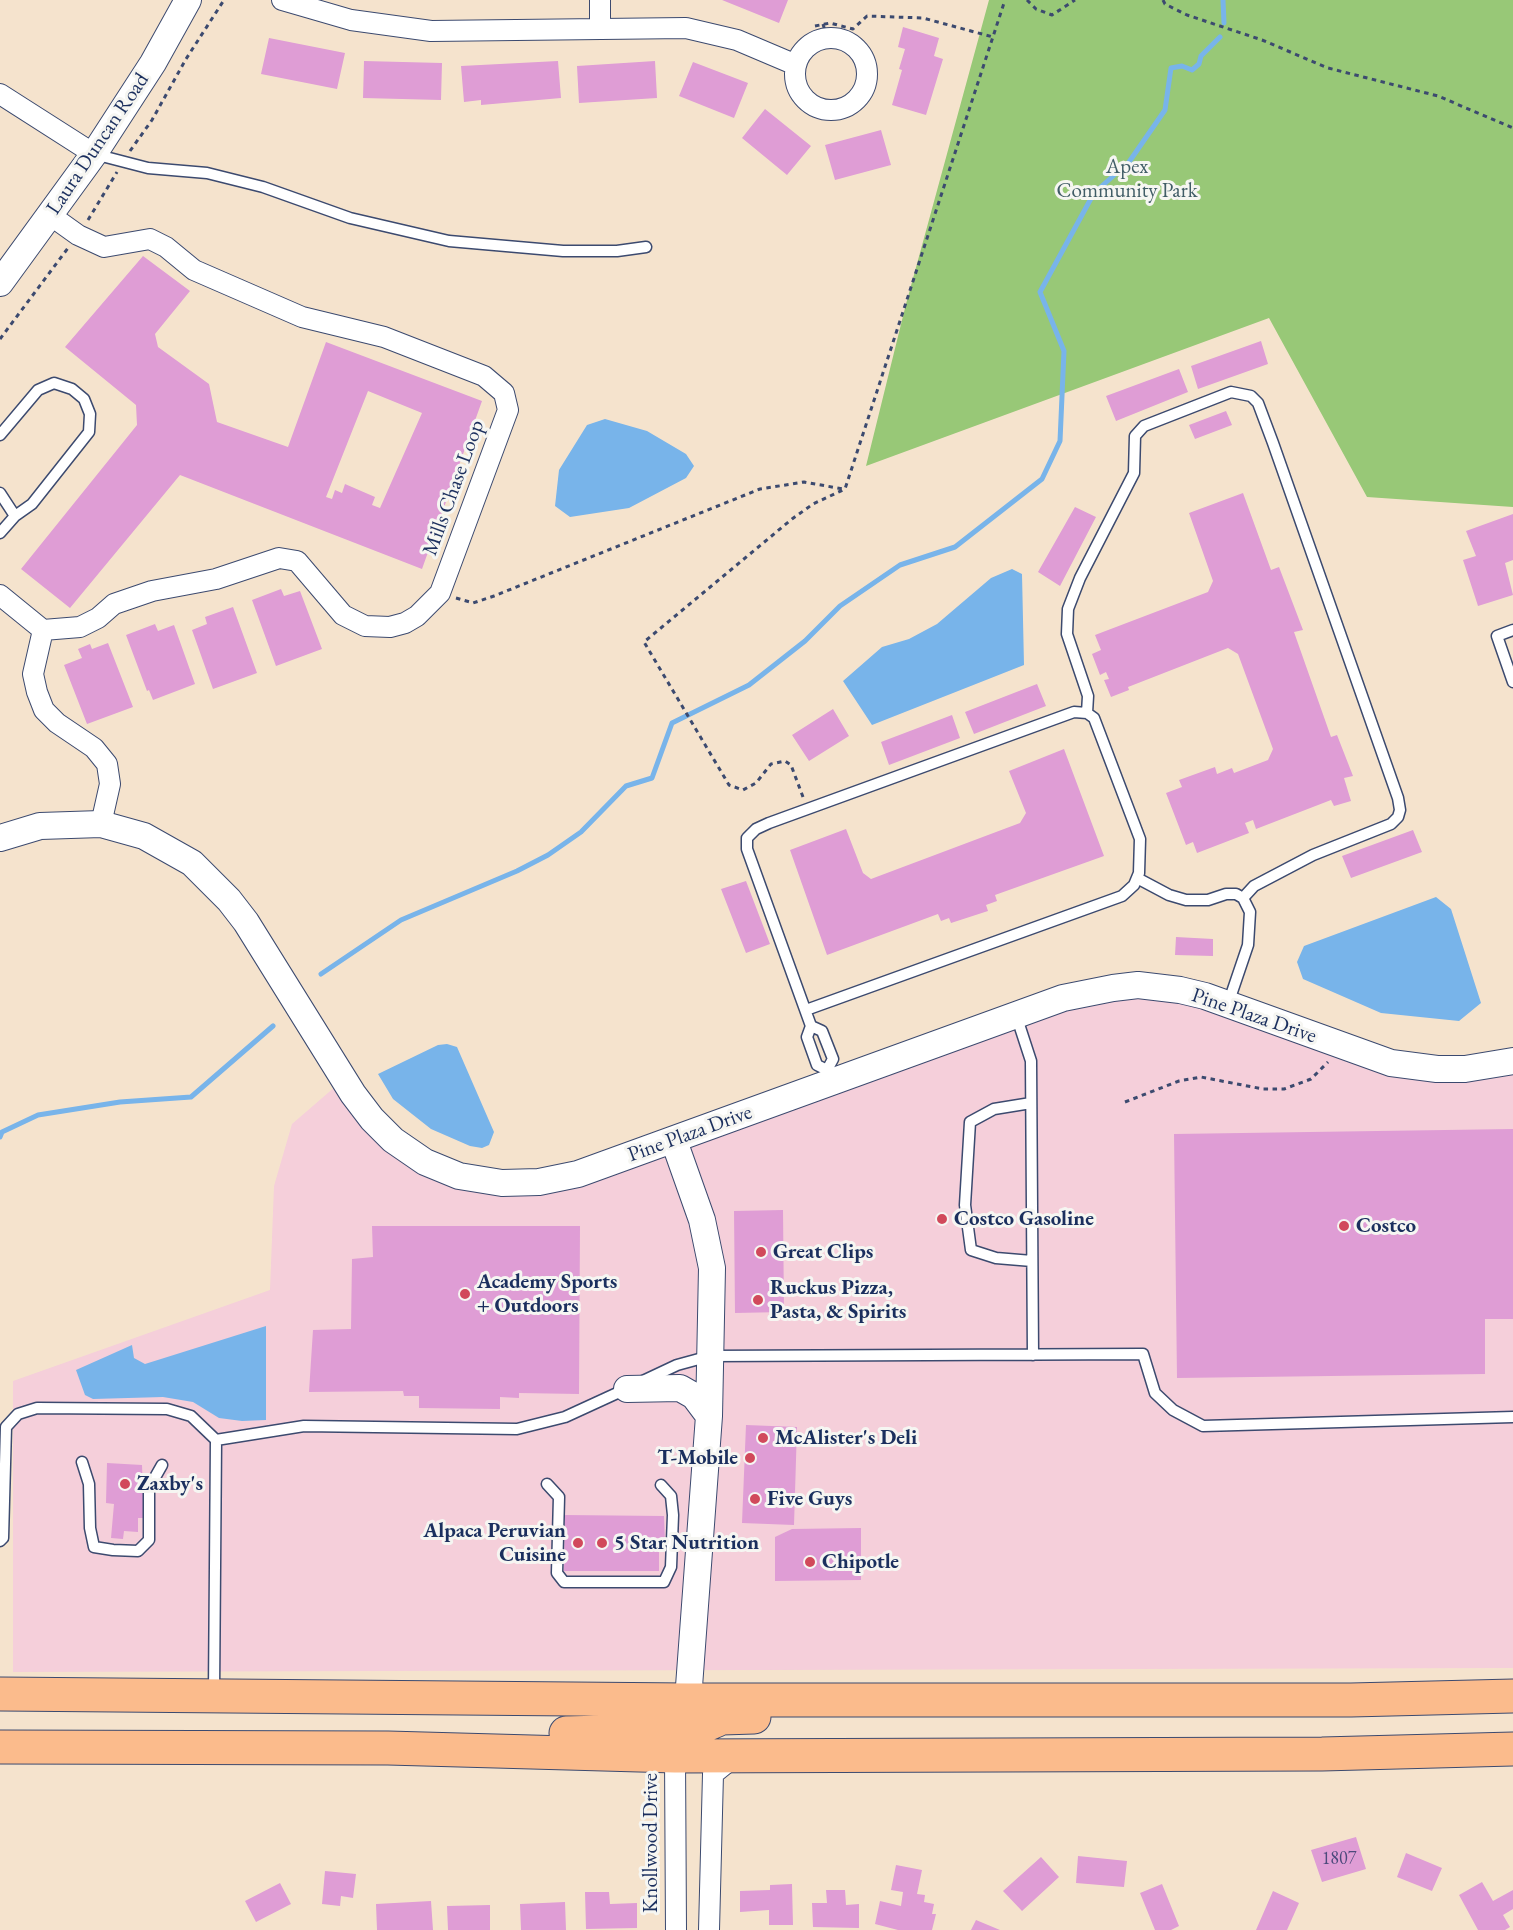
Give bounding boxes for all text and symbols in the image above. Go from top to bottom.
street label: Laura Duncan Road [41,68,155,220]
park label: Apex Community Park [1056,154,1198,204]
street label: Mills Chase Loop [418,417,490,559]
street label: Pine Plaza Drive [1188,983,1320,1049]
street label: Pine Plaza Drive [625,1100,755,1168]
place label: Costco Gasoline [954,1206,1094,1232]
marker: Costco Gasoline [935,1212,949,1226]
place label: Costco [1356,1213,1416,1239]
marker: Costco [1337,1219,1351,1233]
place label: Great Clips [773,1239,873,1265]
marker: Great Clips [754,1245,768,1259]
place label: Academy Sports + Outdoors [477,1269,617,1319]
place label: Ruckus Pizza, Pasta, & Spirits [770,1275,906,1325]
marker: Academy Sports + Outdoors [458,1287,472,1301]
marker: Ruckus Pizza, Pasta, & Spirits [751,1293,765,1307]
place label: McAlister's Deli [775,1425,917,1451]
marker: McAlister's Deli [756,1431,770,1445]
place label: T-Mobile [657,1445,738,1471]
marker: T-Mobile [743,1451,757,1465]
place label: Zaxby's [137,1471,203,1497]
marker: Zaxby's [118,1477,132,1491]
place label: Five Guys [767,1486,852,1512]
marker: Five Guys [748,1492,762,1506]
place label: Alpaca Peruvian Cuisine [423,1518,566,1568]
place label: 5 Star Nutrition [614,1530,759,1556]
marker: Alpaca Peruvian Cuisine [571,1536,585,1550]
marker: 5 Star Nutrition [595,1536,609,1550]
place label: Chipotle [822,1549,899,1575]
marker: Chipotle [803,1555,817,1569]
street label: Knollwood Drive [638,1773,664,1913]
house number: 1807 [1322,1848,1356,1870]

